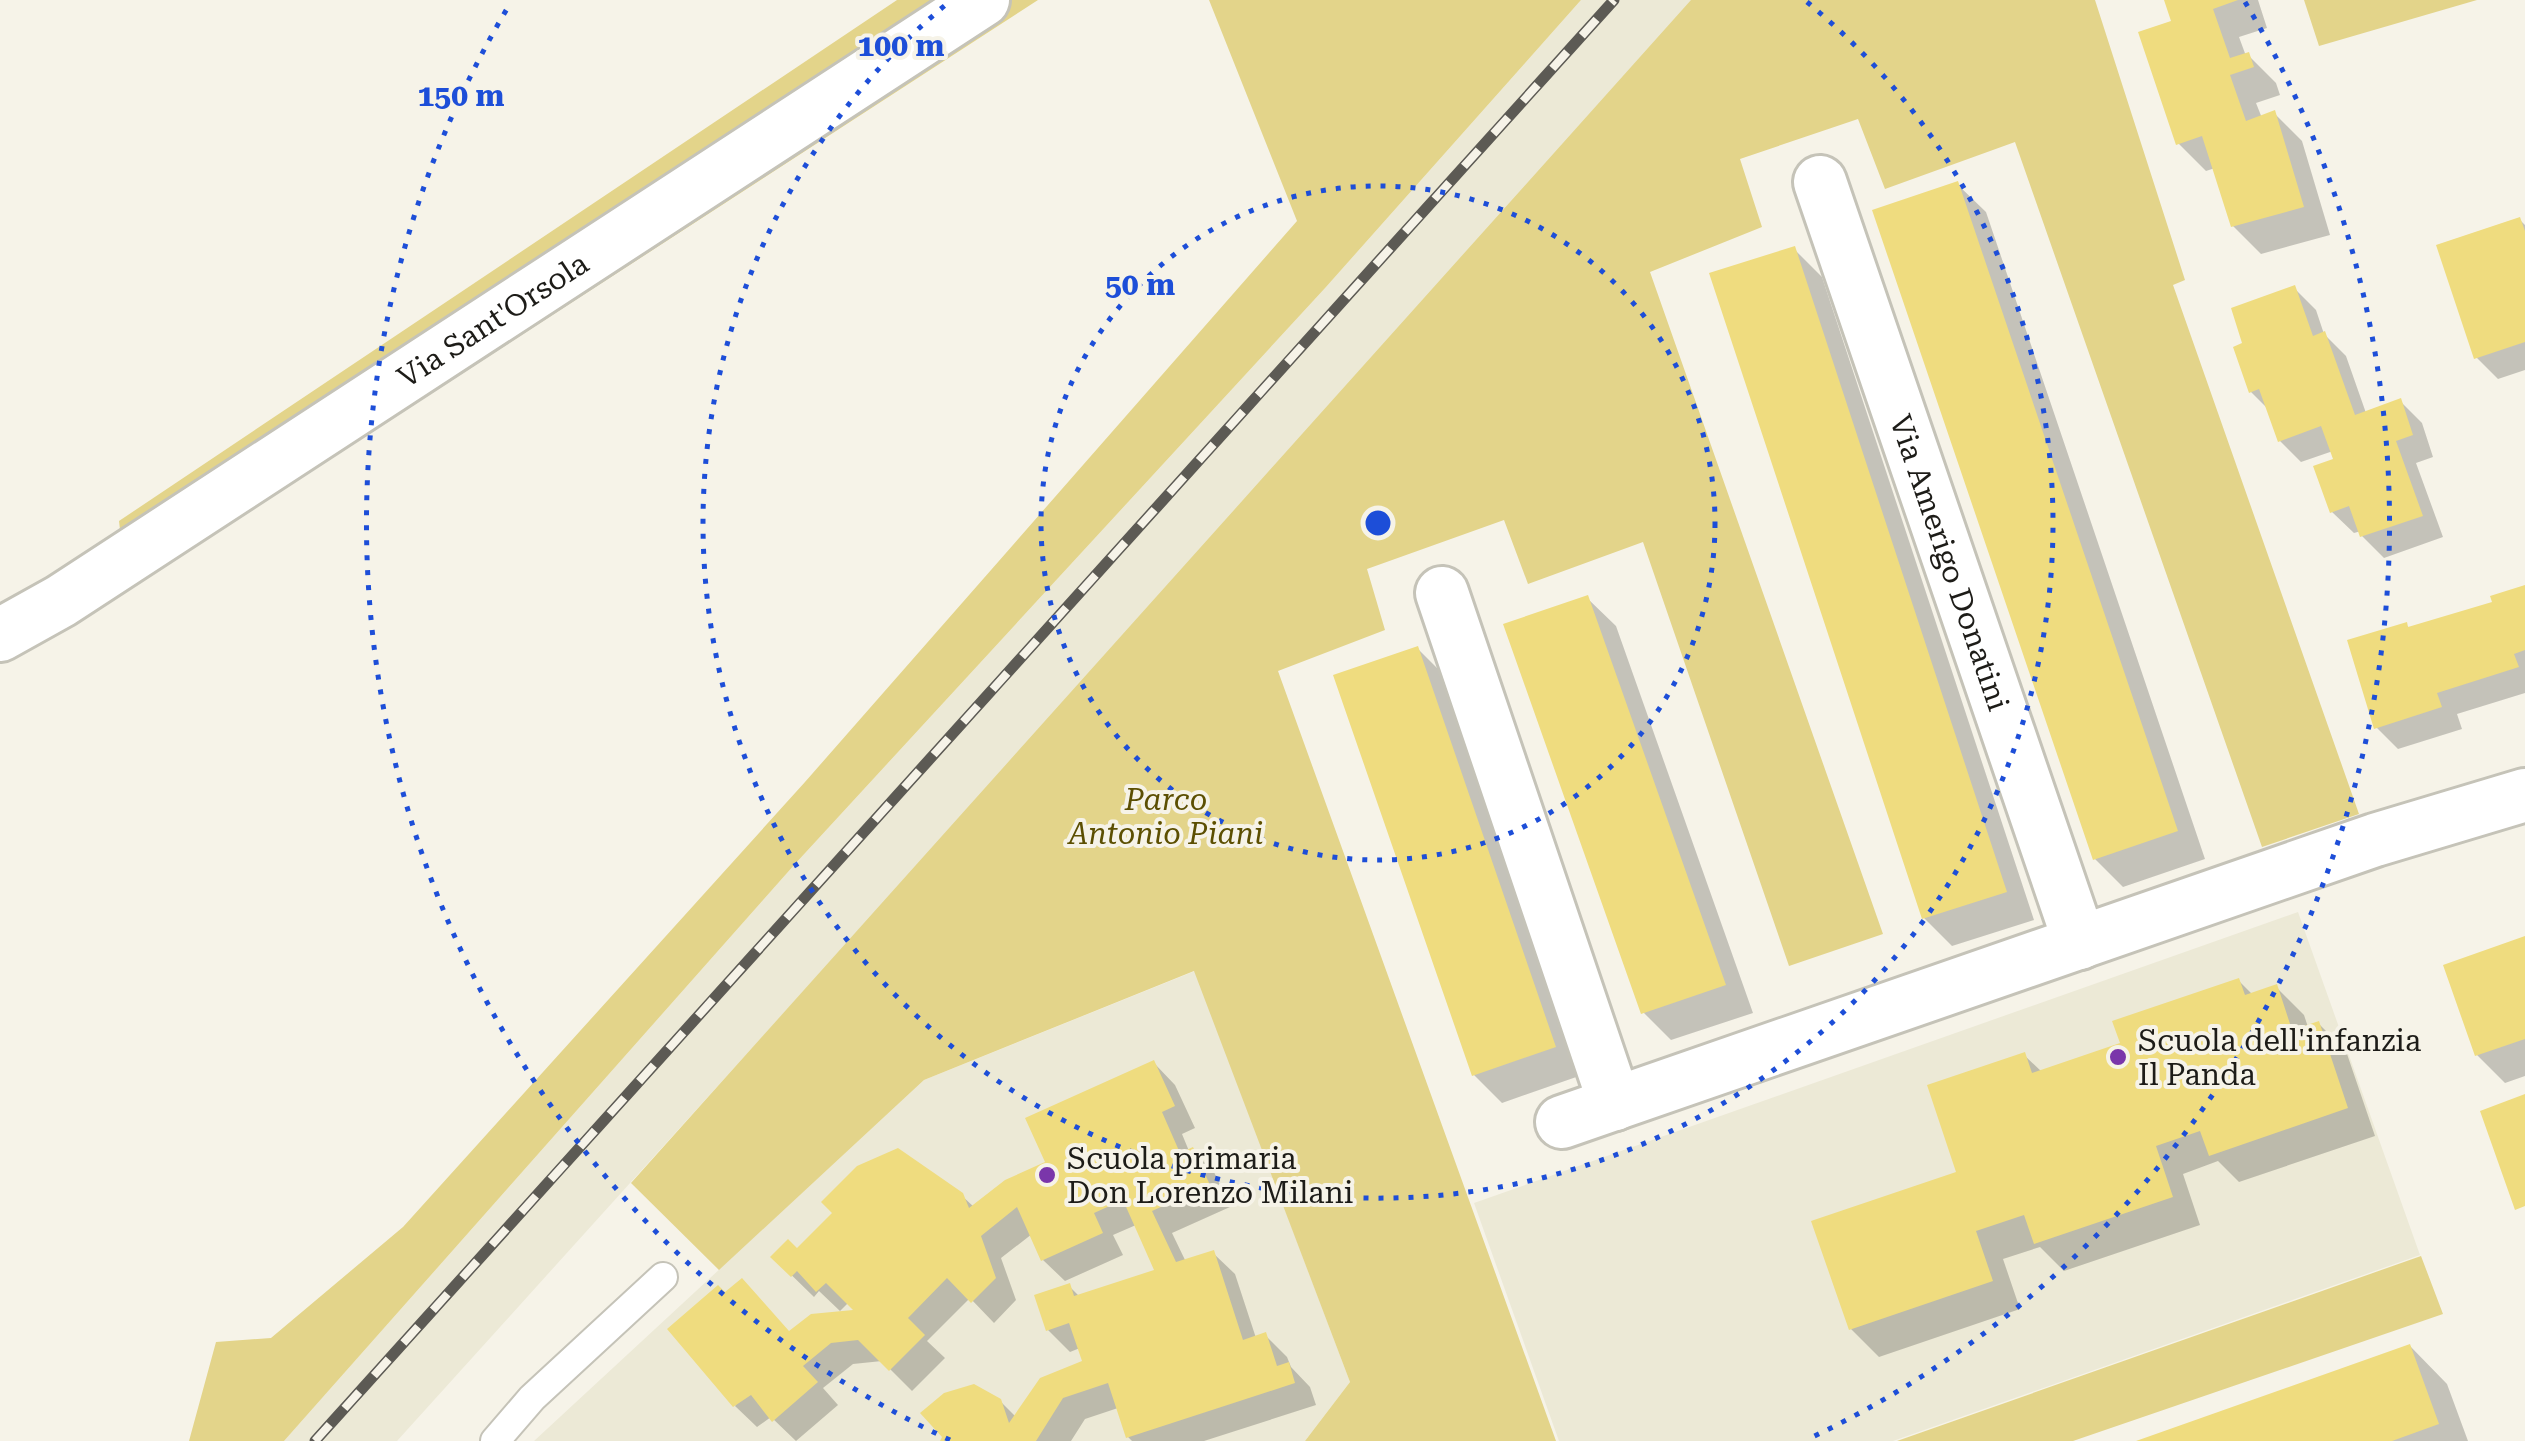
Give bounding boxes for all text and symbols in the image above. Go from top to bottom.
text: 100 m [858,28,945,63]
text: 150 m [418,78,505,113]
street label: Via Sant'Orsola [391,245,594,394]
text: 50 m [1105,267,1175,302]
street label: Via Amerigo Donatini [1883,410,2017,715]
centre of rings [1360,505,1396,541]
park label: Parco Antonio Piani [1067,782,1263,851]
place label: Scuola dell'infanzia Il Panda [2138,1023,2421,1092]
marker: Scuola dell'infanzia Il Panda [2107,1046,2129,1068]
place label: Scuola primaria Don Lorenzo Milani [1067,1141,1353,1210]
marker: Scuola primaria Don Lorenzo Milani [1036,1164,1058,1186]

